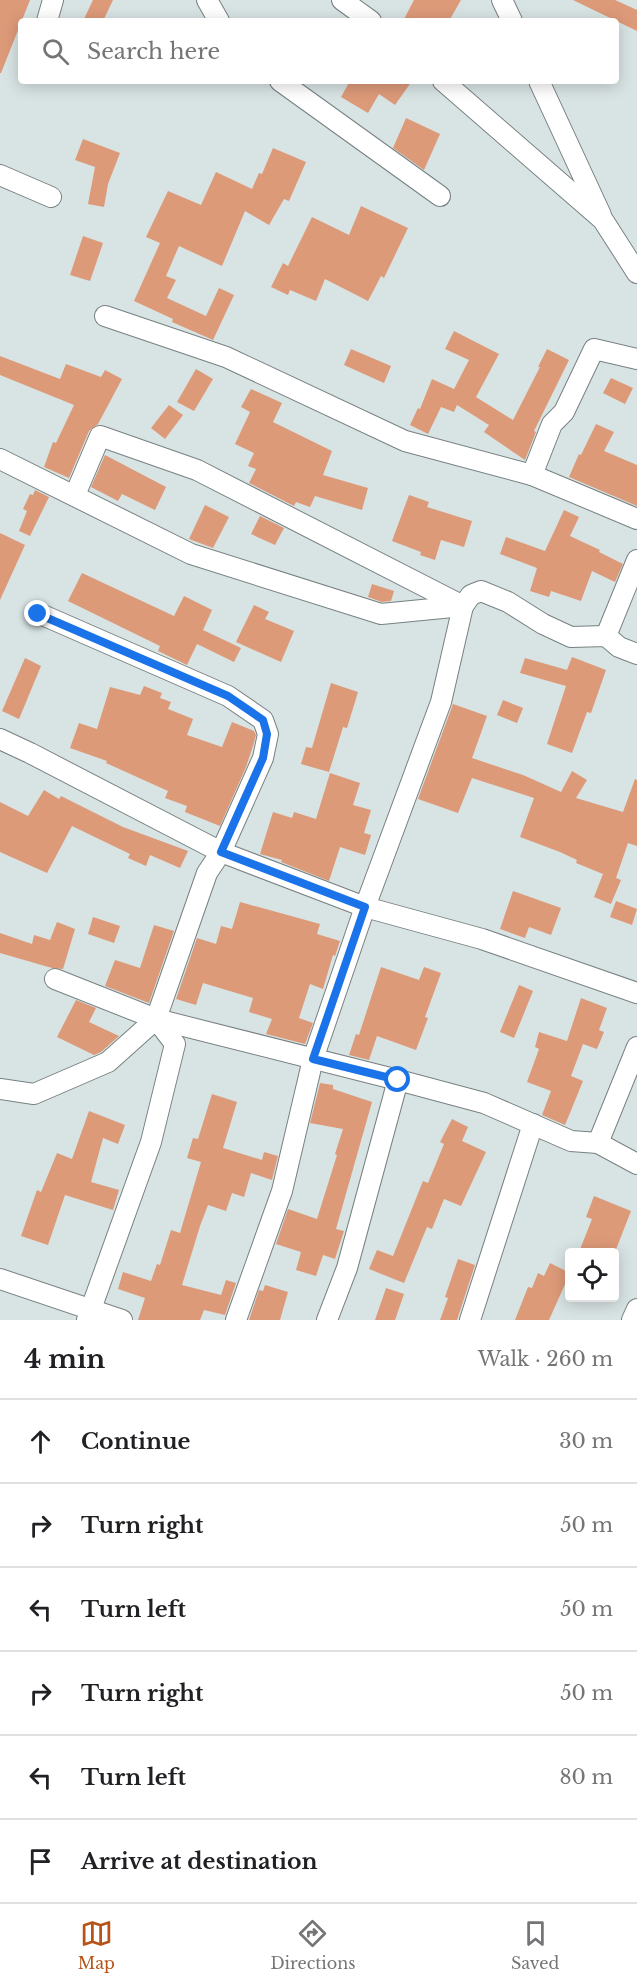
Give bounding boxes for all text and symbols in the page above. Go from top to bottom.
search box [18,18,619,84]
icon: search [39,35,72,68]
text: Search here [87,38,220,65]
route end [24,600,50,626]
route start [384,1066,410,1092]
map controls [565,1248,619,1302]
button: locate [565,1248,619,1302]
text: 4 min [24,1343,105,1375]
text: Walk · 260 m [478,1347,613,1371]
icon: ahead [24,1425,57,1458]
text: Continue [81,1428,190,1455]
text: 30 m [559,1429,613,1453]
icon: right [24,1509,57,1542]
text: Turn right [81,1512,203,1539]
text: 50 m [560,1513,613,1537]
icon: left [24,1593,57,1626]
text: Turn left [81,1596,186,1623]
text: 50 m [560,1597,613,1621]
icon: right [24,1677,57,1710]
text: Turn right [81,1680,203,1707]
text: 50 m [560,1681,613,1705]
icon: left [24,1761,57,1794]
text: Turn left [81,1764,186,1791]
text: 80 m [559,1765,613,1789]
icon: arrive [24,1845,57,1878]
text: Arrive at destination [81,1848,318,1875]
tab: Map [78,1917,115,1973]
tab: Directions [270,1917,355,1973]
tab: Saved [511,1917,559,1973]

